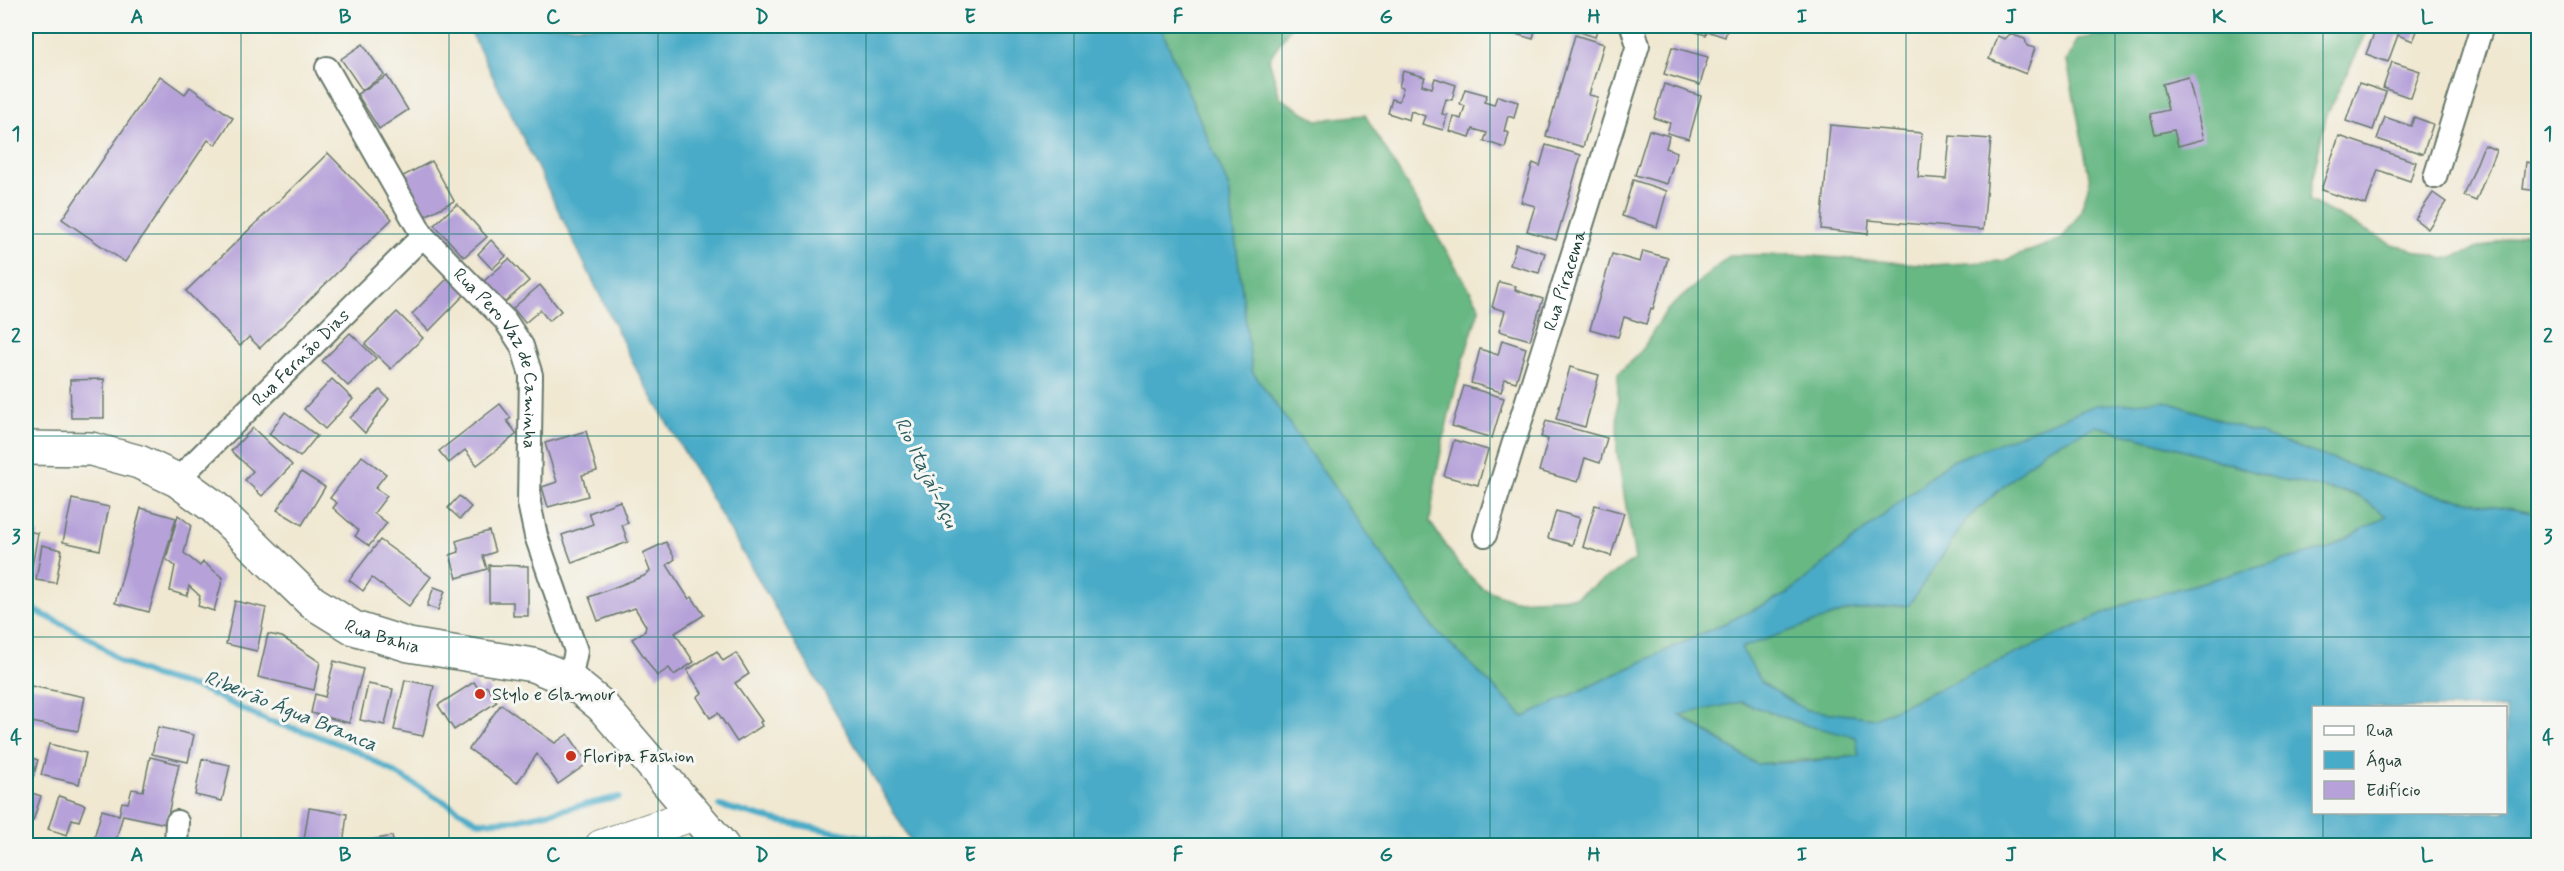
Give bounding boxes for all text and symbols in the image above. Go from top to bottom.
text: A [130,4,144,31]
text: B [339,4,352,31]
text: C [546,4,561,31]
text: D [755,4,769,31]
text: E [964,4,976,31]
text: F [1173,4,1184,31]
text: G [1379,4,1393,31]
text: H [1587,4,1601,31]
text: I [1797,4,1807,31]
text: J [2005,4,2017,31]
text: K [2212,4,2227,31]
text: L [2421,4,2434,31]
text: 1 [12,121,20,148]
text: 1 [2544,121,2552,148]
street label: Rua Piracema [1538,227,1593,334]
street label: Rua Pero Vaz de Caminha [448,263,542,449]
street label: Rua Fernão Dias [247,304,355,412]
text: 2 [11,323,21,350]
text: 2 [2543,323,2553,350]
water label: Rio Itajaí-Açu [887,413,964,533]
text: 3 [11,524,21,551]
text: 3 [2543,524,2553,551]
street label: Rua Bahia [340,614,421,659]
water label: Ribeirão Água Branca [200,664,381,758]
place label: Stylo e Glamour [492,683,616,707]
marker: Stylo e Glamour [473,687,487,701]
legend [2312,706,2507,814]
text: Rua [2366,719,2393,743]
text: 4 [10,725,22,752]
text: 4 [2542,725,2554,752]
place label: Floripa Fashion [583,745,694,769]
marker: Floripa Fashion [564,749,578,763]
text: Água [2366,749,2402,773]
text: Edifício [2366,779,2421,803]
text: A [130,842,144,869]
text: B [339,842,352,869]
text: C [546,842,561,869]
text: D [755,842,769,869]
text: E [964,842,976,869]
text: F [1173,842,1184,869]
text: G [1379,842,1393,869]
text: H [1587,842,1601,869]
text: I [1797,842,1807,869]
text: J [2005,842,2017,869]
text: K [2212,842,2227,869]
text: L [2421,842,2434,869]

